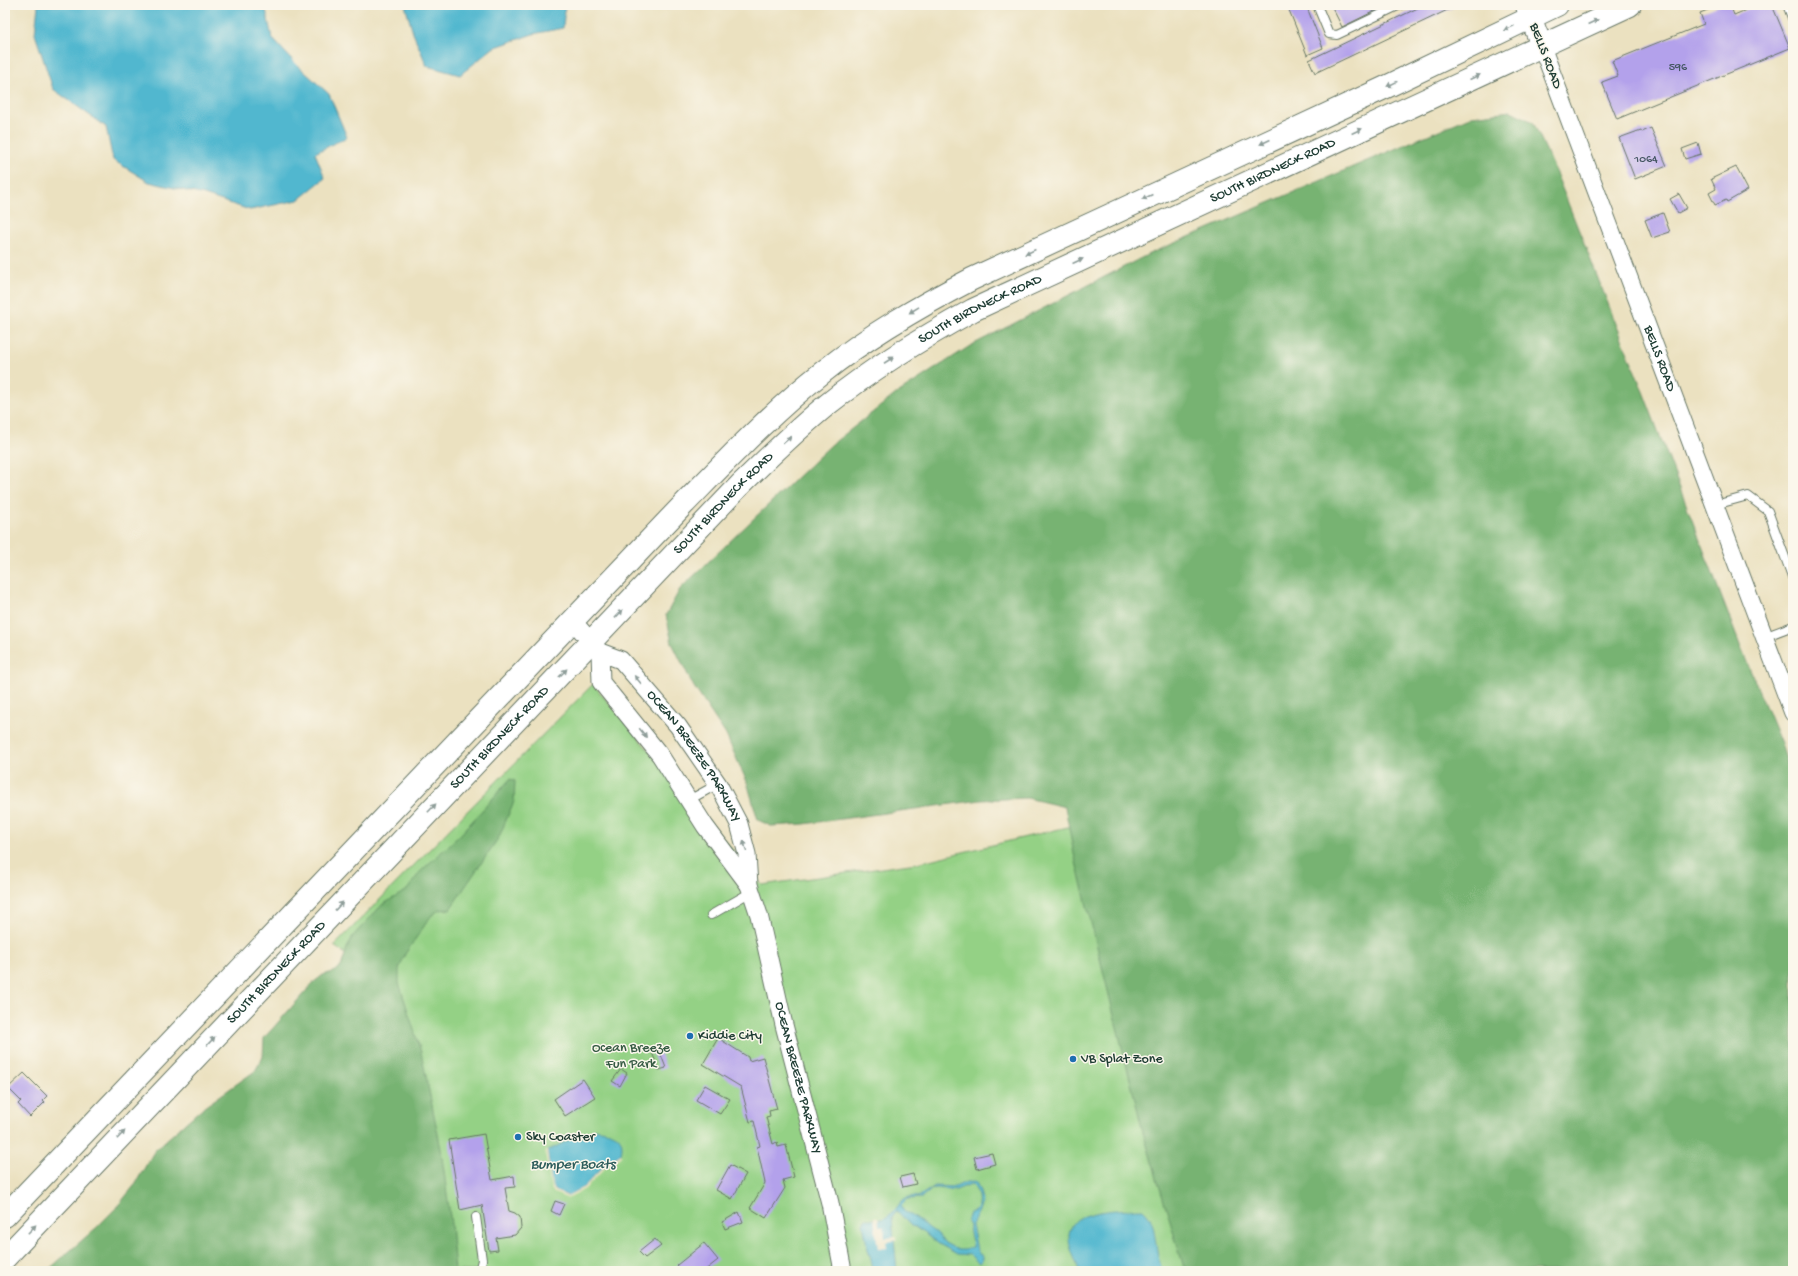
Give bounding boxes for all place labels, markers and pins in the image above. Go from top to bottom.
place label: Kiddie City [698,1028,762,1045]
marker: Kiddie City [685,1031,695,1041]
place label: VB Splat Zone [1080,1051,1164,1068]
marker: VB Splat Zone [1068,1054,1078,1064]
place label: Sky Coaster [526,1129,596,1146]
marker: Sky Coaster [513,1132,523,1142]

